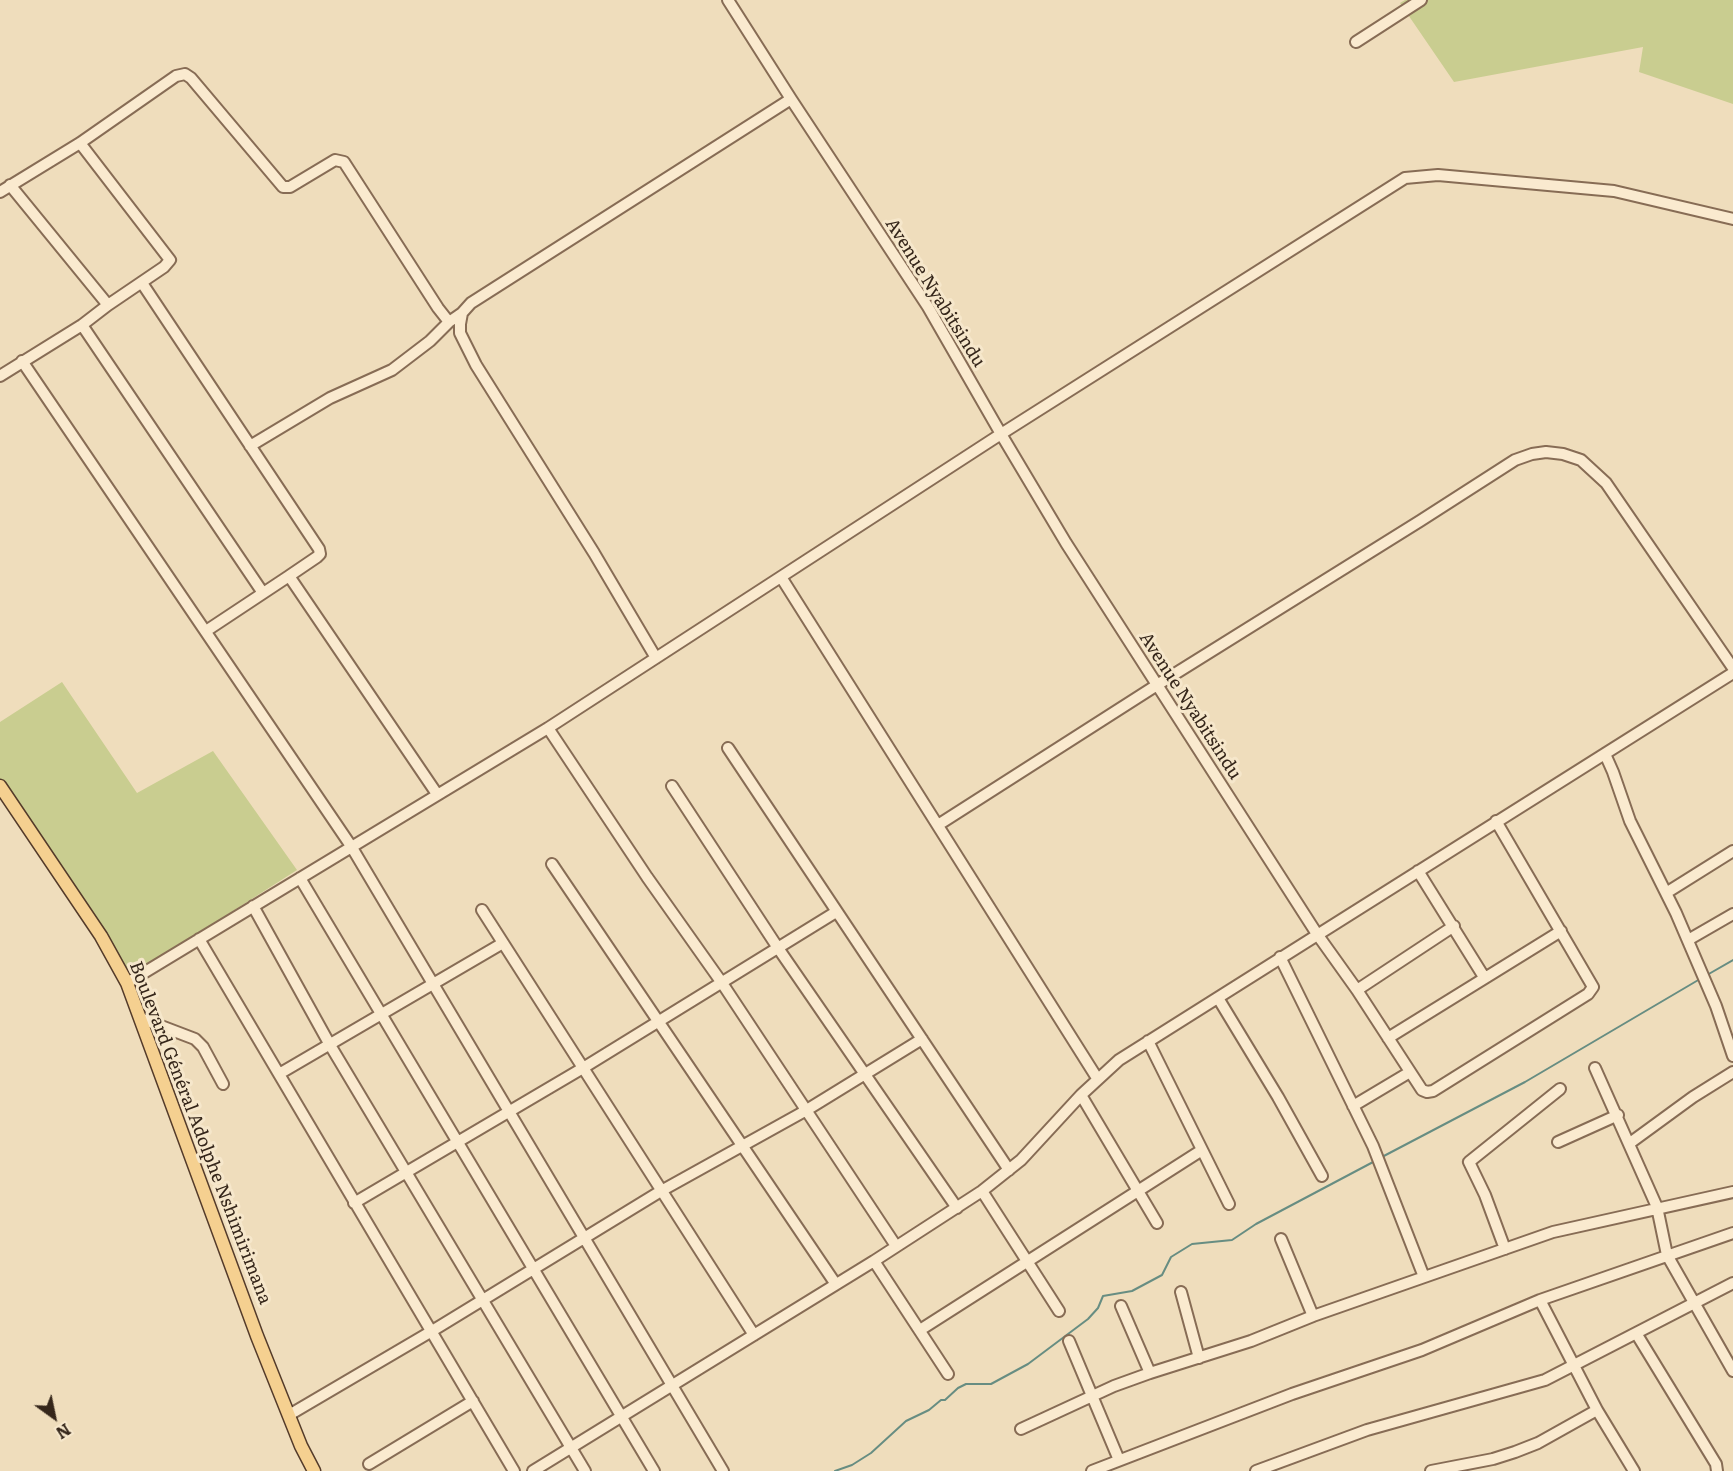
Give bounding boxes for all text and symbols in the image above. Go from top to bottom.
street label: Avenue Nyabitsindu [880,215,990,371]
street label: Avenue Nyabitsindu [1134,628,1246,784]
street label: Boulevard Général Adolphe Nshimirimana [124,958,276,1308]
north arrow [24,1387,84,1447]
text: N [52,1418,76,1446]

